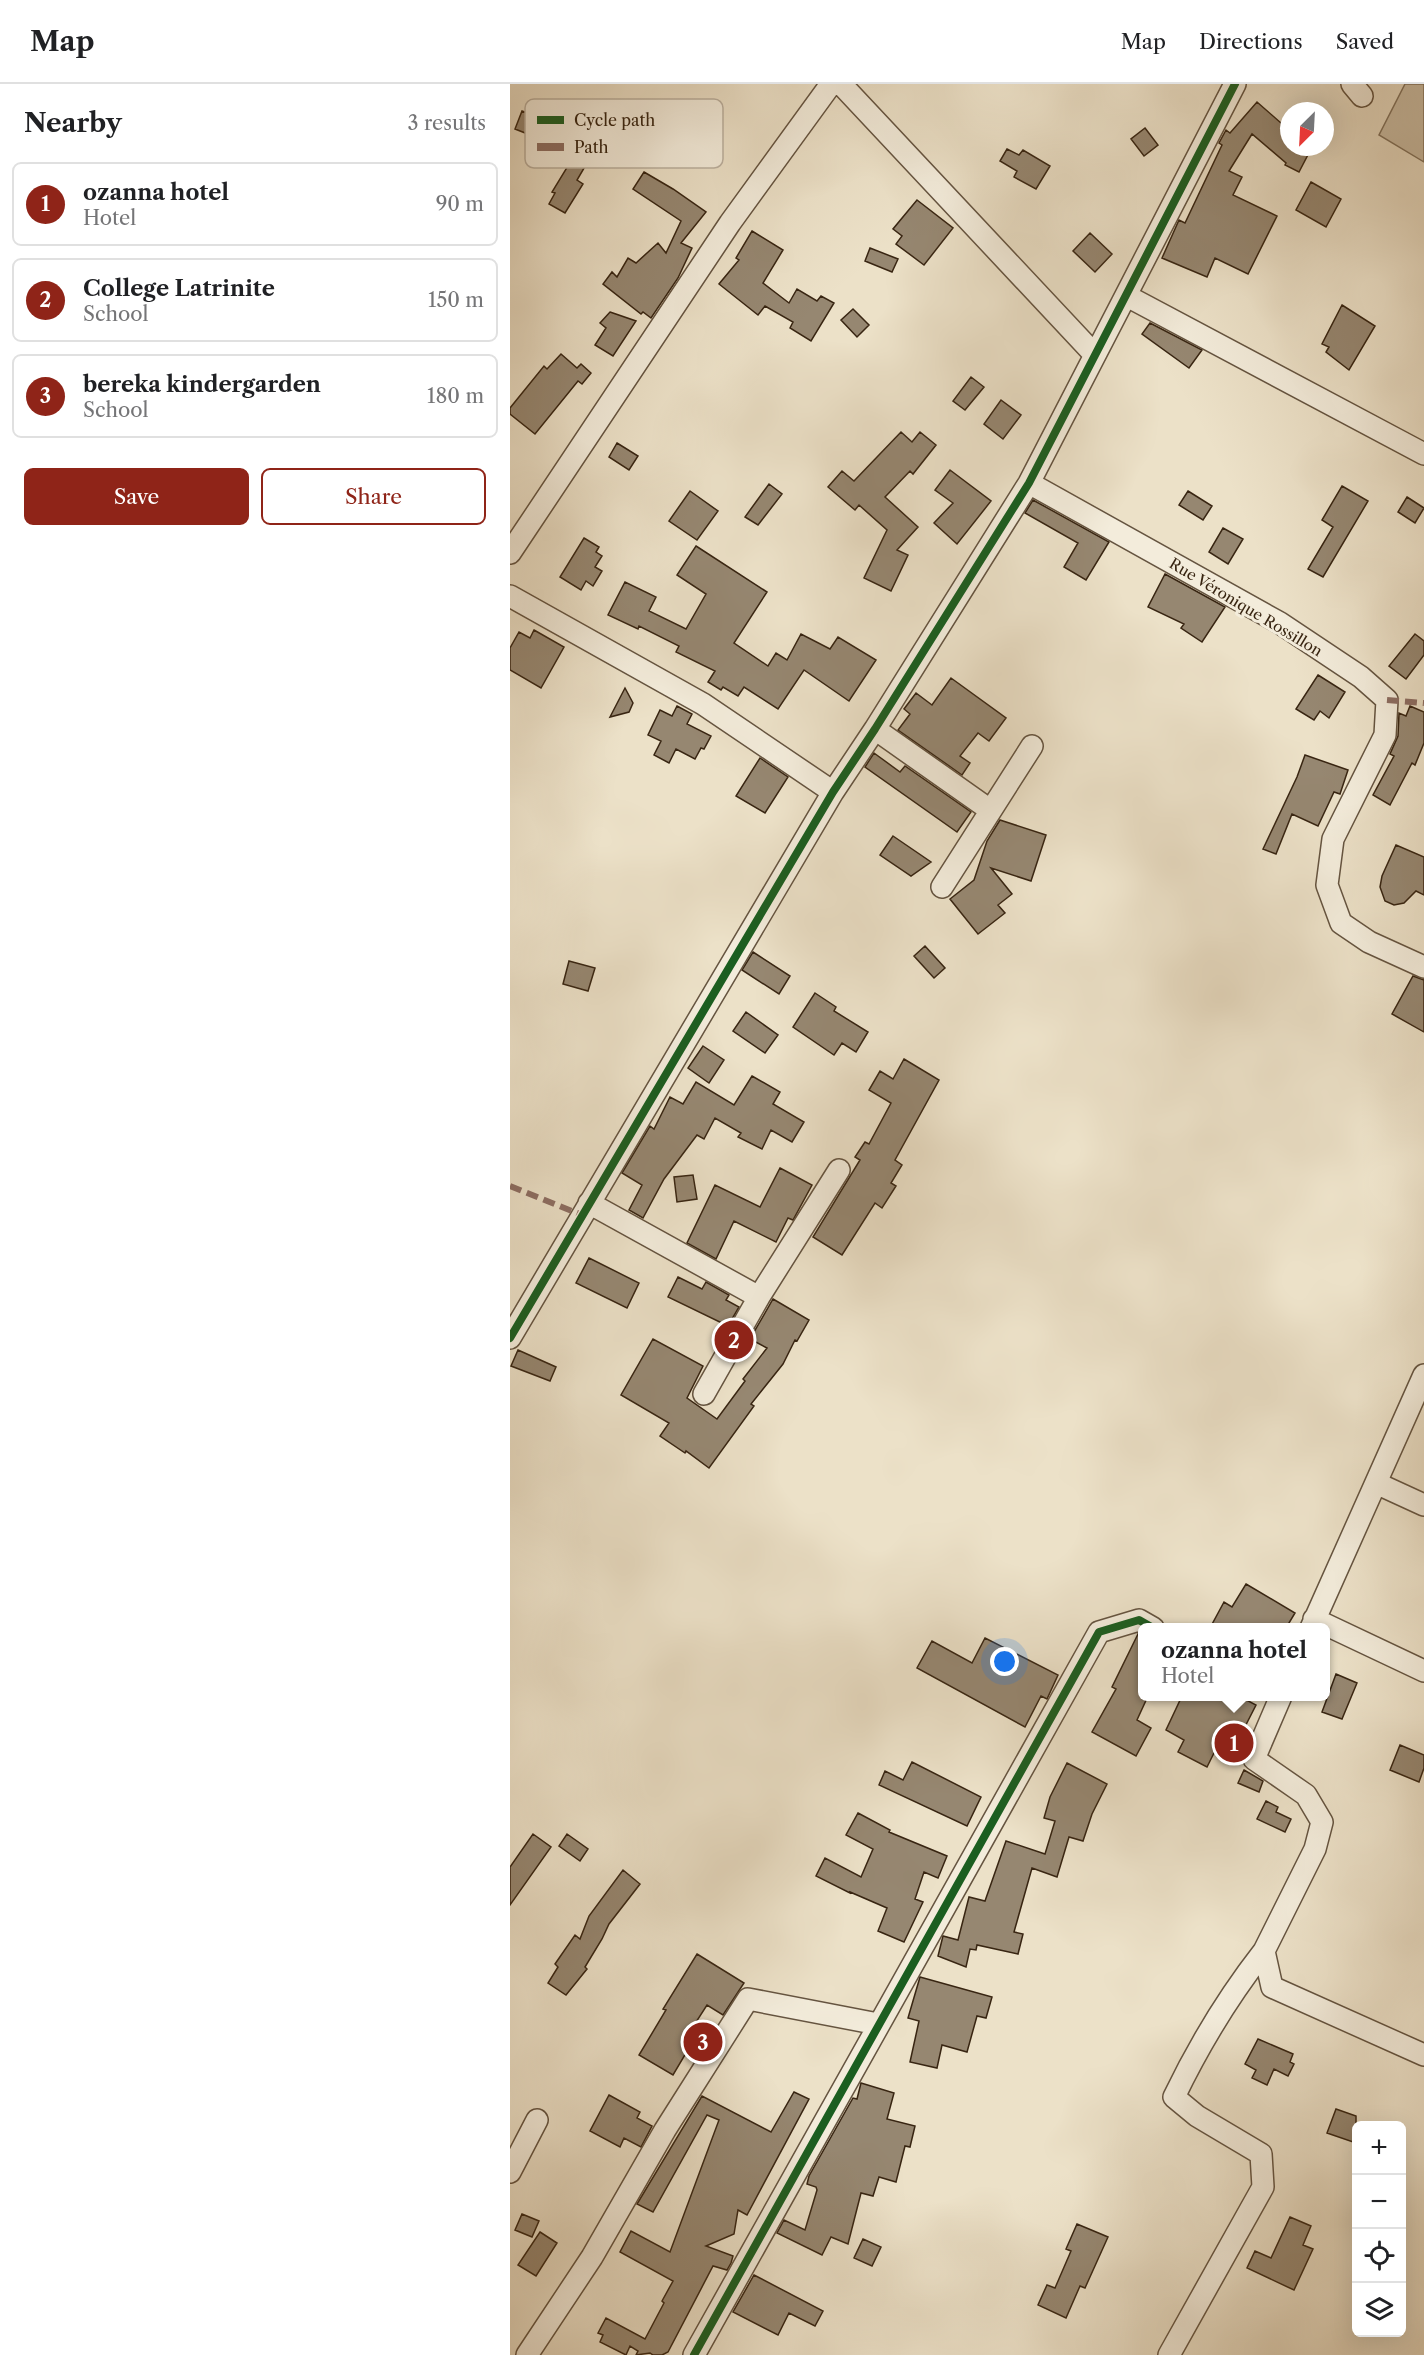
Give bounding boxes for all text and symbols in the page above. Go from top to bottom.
text: Map [30,24,94,58]
text: Map [1121,29,1166,54]
text: Directions [1199,29,1303,54]
text: Saved [1336,29,1394,54]
legend [525,99,723,168]
north arrow [1280,102,1334,156]
text: Nearby [24,107,122,139]
text: Cycle path [574,110,655,130]
text: 3 results [408,111,486,135]
text: Path [574,137,608,157]
text: ozanna hotel [83,179,229,206]
text: 1 [41,192,50,216]
text: 90 m [436,192,484,216]
text: Hotel [83,206,136,230]
text: College Latrinite [83,275,275,302]
text: 2 [40,288,51,312]
text: 150 m [428,288,484,312]
text: School [83,302,148,326]
text: bereka kindergarden [83,371,321,398]
text: 3 [40,384,51,408]
text: 180 m [427,384,484,408]
text: School [83,398,148,422]
button: Save [24,468,249,525]
button: Share [261,468,486,525]
street label: Rue Véronique Rossillon [1166,554,1326,661]
pin: 2 [714,1318,754,1362]
popup [1138,1623,1330,1701]
text: ozanna hotel [1161,1637,1307,1664]
your location [990,1647,1019,1676]
text: Hotel [1161,1664,1214,1688]
pin: 1 [1214,1720,1254,1766]
pin: 3 [684,2020,722,2064]
map controls [1352,2121,1406,2337]
button: + [1352,2121,1406,2175]
button: − [1352,2175,1406,2229]
button: locate [1352,2229,1406,2283]
button: layers [1352,2283,1406,2337]

